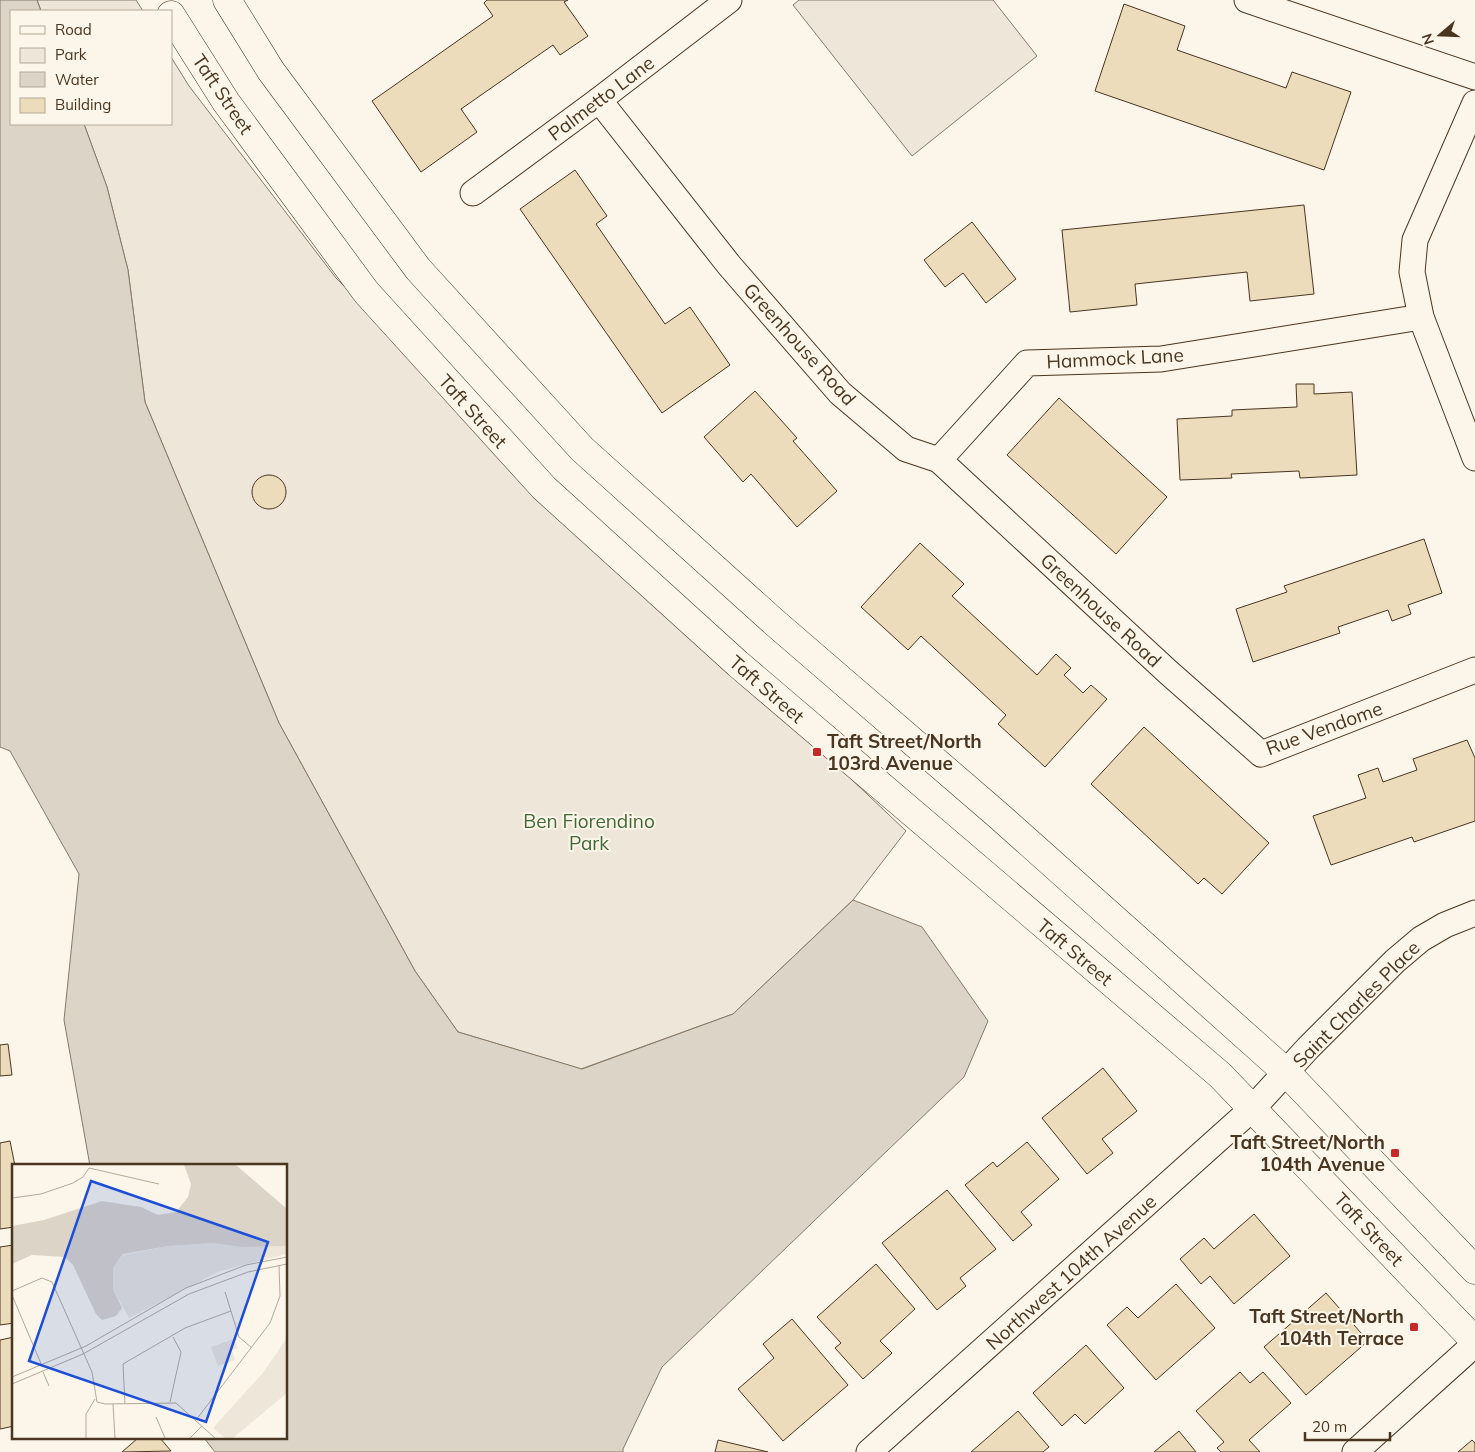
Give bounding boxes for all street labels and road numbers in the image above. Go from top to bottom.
street label: Taft Street [187,49,259,139]
street label: Palmetto Lane [543,50,659,146]
street label: Greenhouse Road [739,278,861,410]
street label: Hammock Lane [1046,342,1184,374]
street label: Taft Street [433,369,513,453]
street label: Greenhouse Road [1036,548,1166,672]
street label: Taft Street [725,650,810,728]
street label: Rue Vendome [1262,696,1386,760]
street label: Taft Street [1032,913,1118,991]
street label: Saint Charles Place [1287,935,1425,1073]
street label: Taft Street [1329,1187,1409,1271]
street label: Northwest 104th Avenue [981,1189,1161,1355]

